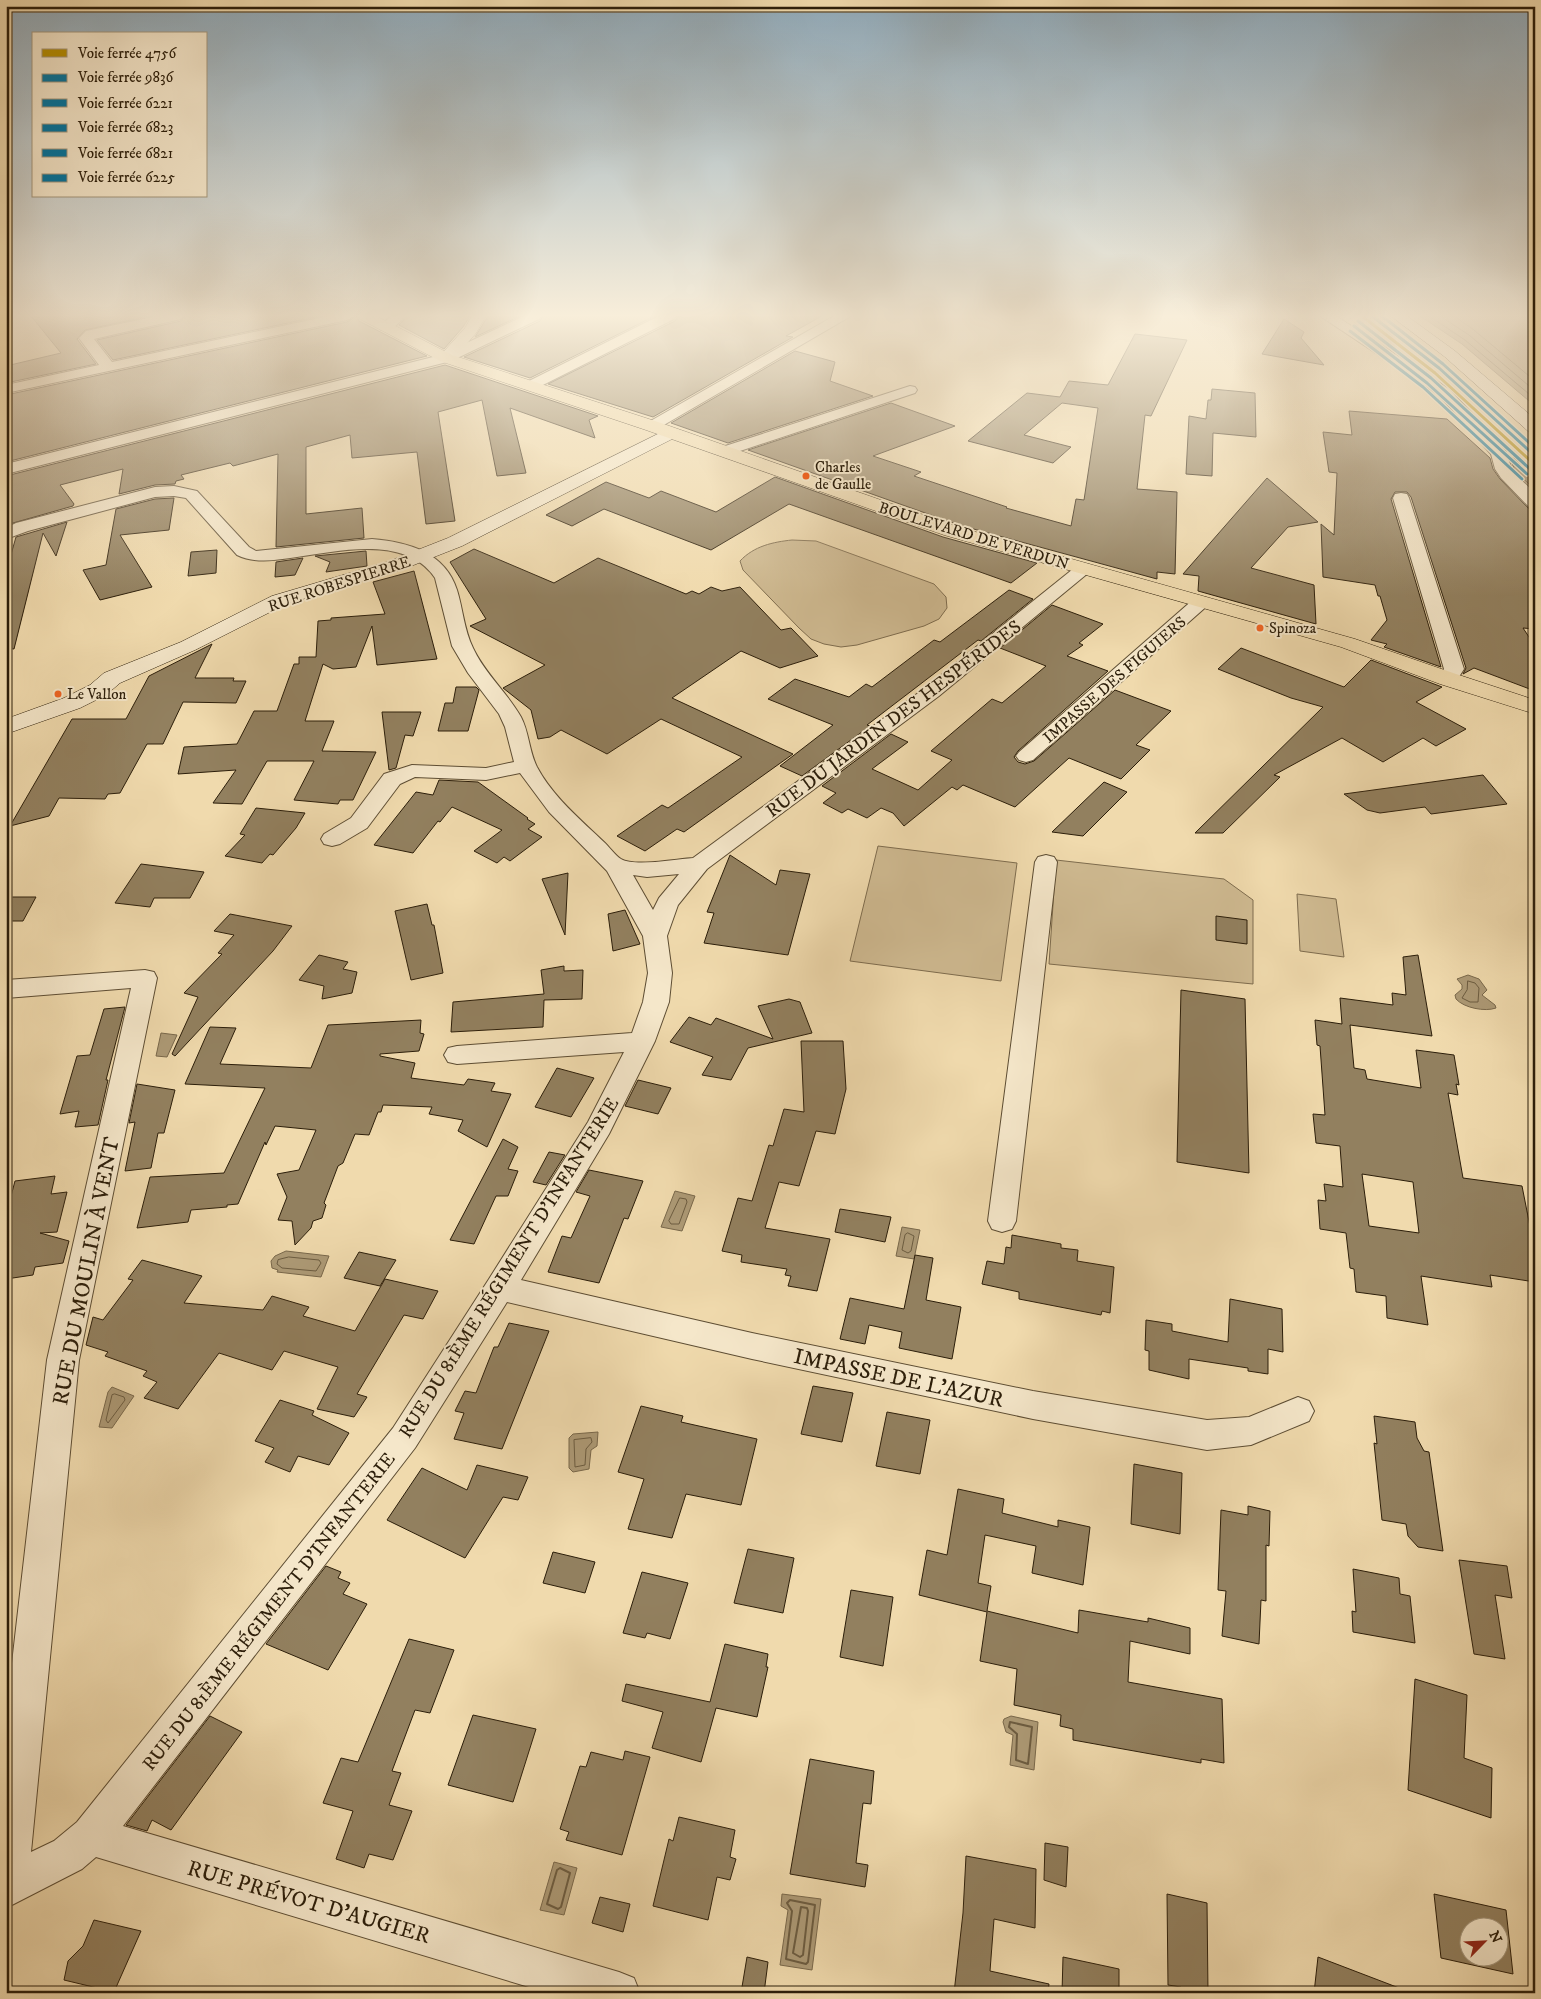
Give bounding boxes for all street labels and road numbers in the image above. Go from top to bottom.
street label: BOULEVARD DE VERDUN [876,497,1071,574]
street label: RUE ROBESPIERRE [265,551,413,616]
street label: IMPASSE DES FIGUIERS [1039,612,1190,747]
street label: RUE DU JARDIN DES HESPÉRIDES [761,615,1026,823]
street label: RUE DU 81ÈME RÉGIMENT D'INFANTERIE [393,1093,624,1442]
street label: RUE DU MOULIN À VENT [46,1134,126,1408]
street label: IMPASSE DE L'AZUR [791,1343,1006,1414]
street label: RUE DU 81ÈME RÉGIMENT D'INFANTERIE [137,1448,401,1776]
street label: RUE PRÉVOT D'AUGIER [184,1855,433,1950]

